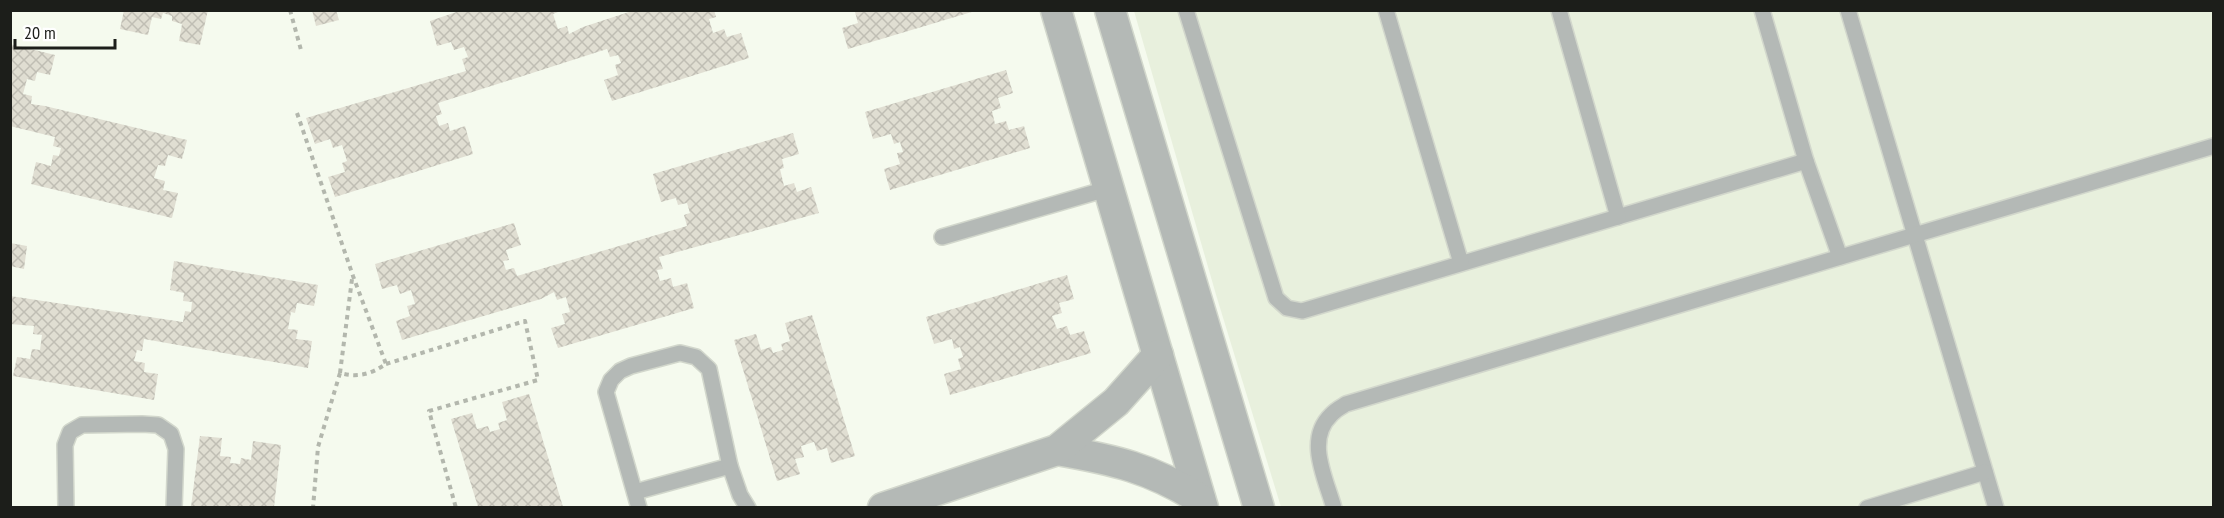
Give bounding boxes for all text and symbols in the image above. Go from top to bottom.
scale bar [15,12,116,50]
text: 20 m [24,21,56,44]

